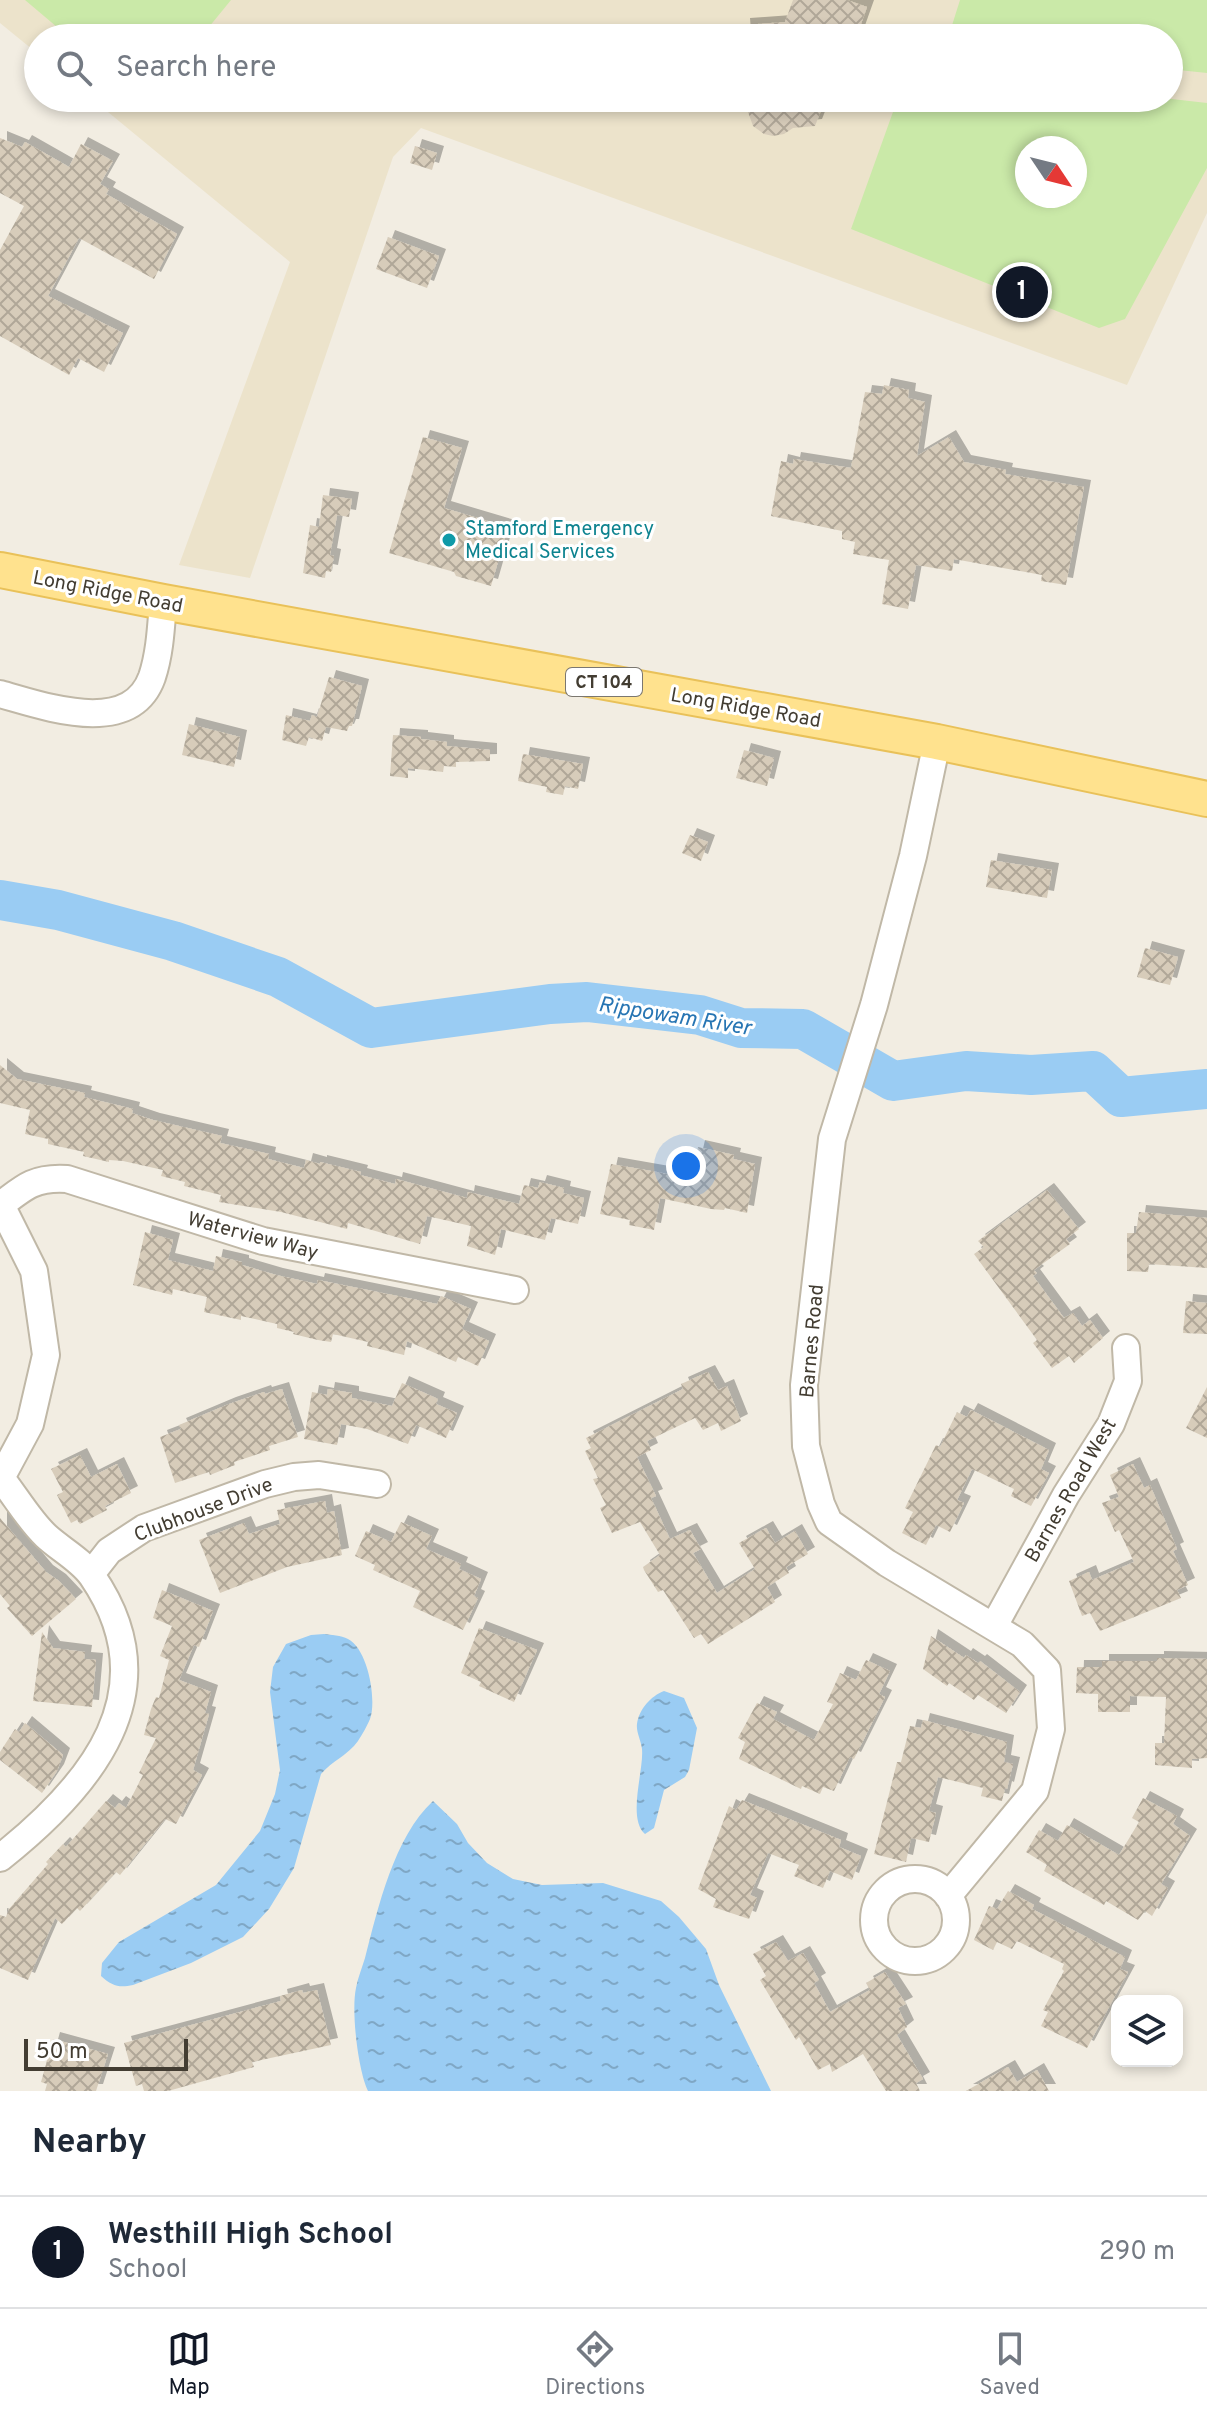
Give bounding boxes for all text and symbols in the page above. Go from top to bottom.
search box [24,24,1183,112]
icon: search [52,46,96,90]
text: Search here [116,50,276,87]
north arrow [1015,136,1087,208]
pin: 1 [996,262,1048,322]
place label: Stamford Emergency Medical Services [465,517,654,566]
marker: Stamford Emergency Medical Services [440,531,458,549]
street label: Long Ridge Road [30,566,185,620]
road number: CT 104 [566,668,642,696]
street label: Long Ridge Road [668,683,823,735]
water label: Rippowam River [596,992,754,1043]
your location [666,1146,706,1186]
street label: Waterview Way [184,1207,321,1267]
street label: Barnes Road [795,1283,831,1399]
street label: Barnes Road West [1020,1414,1124,1568]
street label: Clubhouse Drive [131,1472,277,1549]
map controls [1111,1995,1183,2067]
button: layers [1111,1995,1183,2067]
scale bar [24,2035,188,2071]
text: 50 m [36,2039,88,2066]
text: Nearby [32,2122,147,2165]
text: Westhill High School [108,2217,393,2254]
text: 1 [53,2236,63,2269]
text: 290 m [1099,2236,1175,2269]
text: School [108,2254,187,2287]
tab: Map [167,2327,211,2402]
tab: Directions [545,2327,645,2402]
tab: Saved [979,2327,1040,2402]

